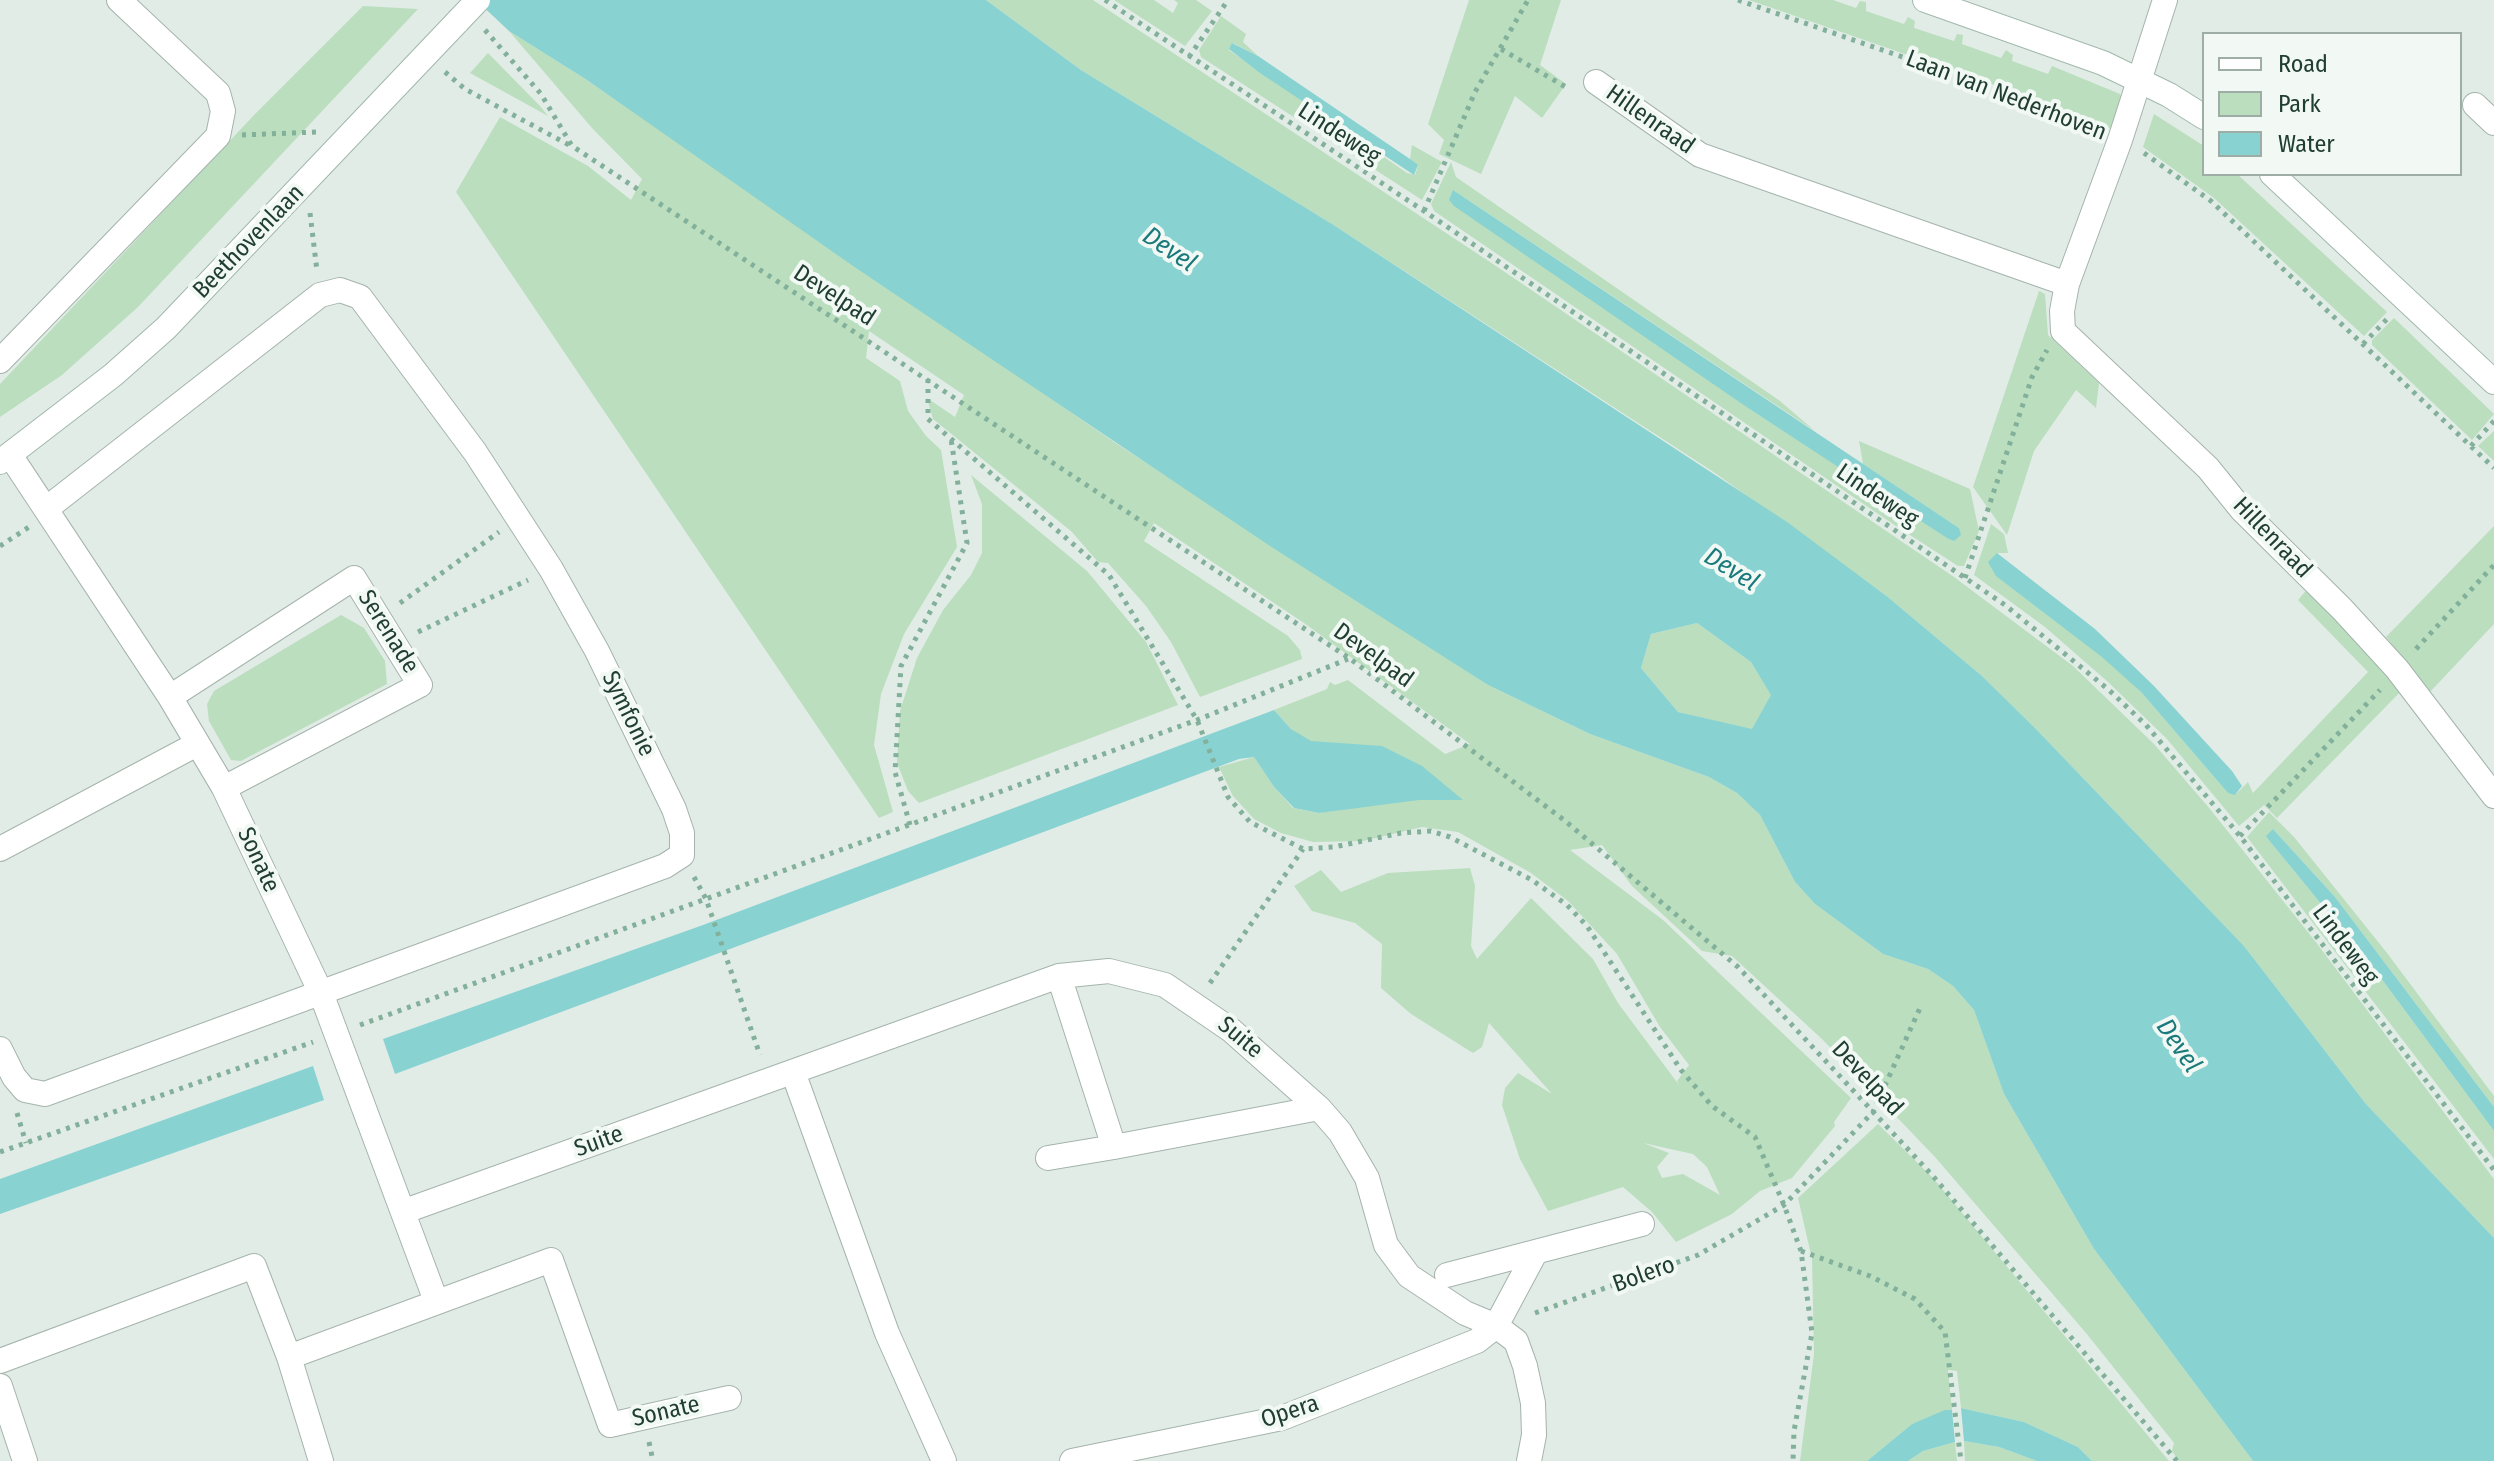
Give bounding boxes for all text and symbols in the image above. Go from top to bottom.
legend [2202,32,2462,176]
street label: Laan van Nederhoven [1902,45,2110,147]
text: Road [2278,50,2328,78]
street label: Hillenraad [1600,79,1700,161]
text: Park [2278,90,2321,118]
street label: Lindeweg [1292,97,1386,171]
text: Water [2278,130,2335,158]
street label: Beethovenlaan [188,179,310,305]
water label: Devel [1136,221,1202,279]
street label: Develpad [788,259,880,333]
street label: Lindeweg [1830,458,1924,534]
street label: Hillenraad [2226,491,2318,585]
water label: Devel [1698,541,1764,599]
street label: Serenade [351,585,425,679]
street label: Develpad [1327,617,1419,695]
street label: Symfonie [595,667,661,761]
street label: Sonate [231,823,285,897]
street label: Lindeweg [2306,899,2384,991]
street label: Suite [1212,1011,1268,1065]
water label: Devel [2149,1013,2207,1079]
street label: Develpad [1825,1036,1909,1122]
street label: Suite [571,1120,627,1164]
street label: Bolero [1609,1250,1679,1300]
street label: Opera [1257,1389,1323,1435]
street label: Sonate [629,1390,703,1434]

